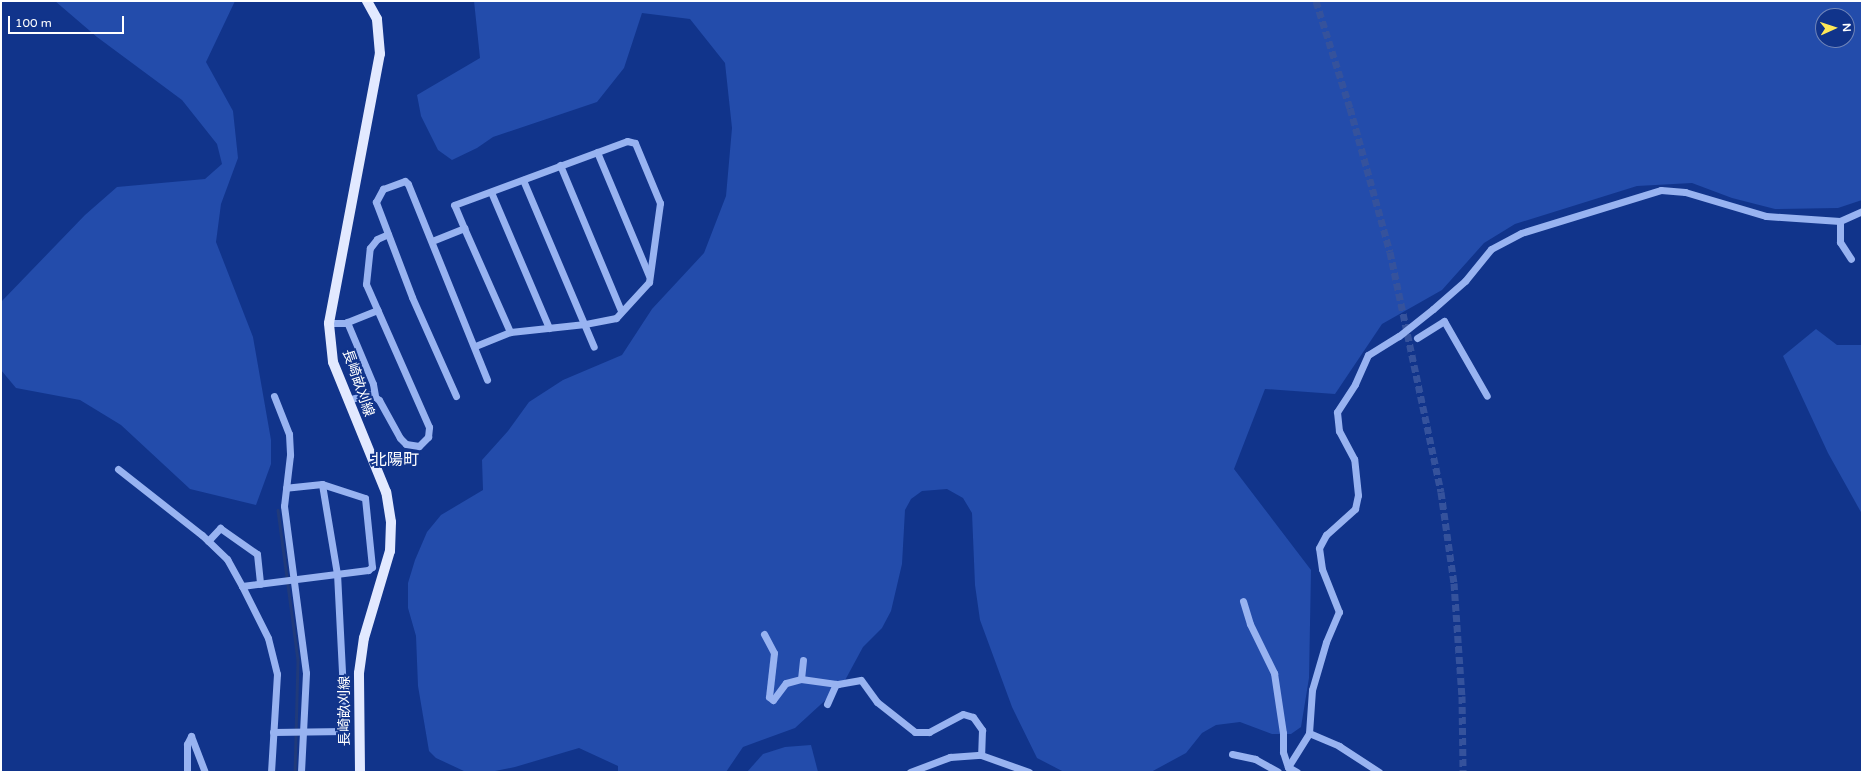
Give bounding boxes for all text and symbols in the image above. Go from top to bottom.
scale bar [10,8,126,34]
north arrow [1815,8,1855,48]
text: 100 m [15,16,52,30]
text: N [1840,23,1853,32]
street label: 長崎畝刈線 [339,347,377,419]
district label: 北陽町 [371,450,419,470]
street label: 長崎畝刈線 [337,676,353,746]

